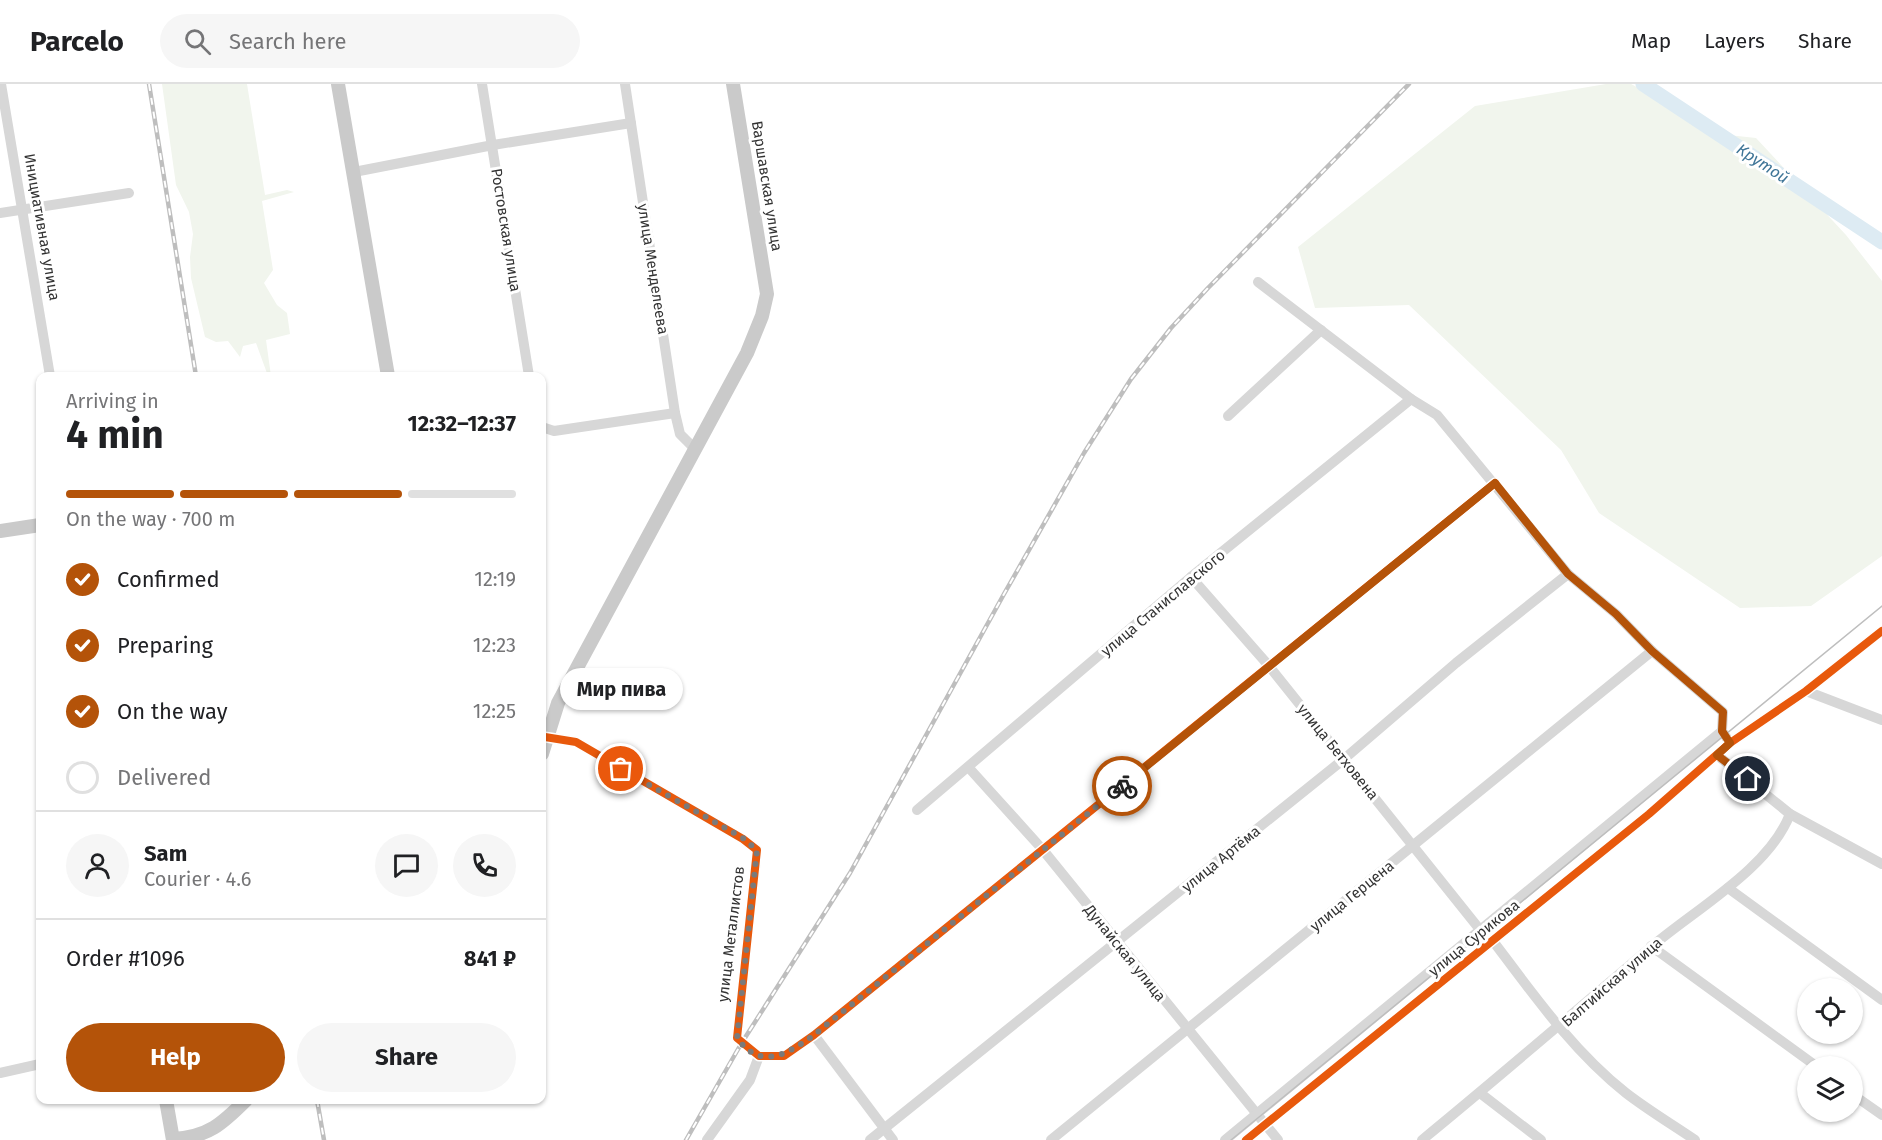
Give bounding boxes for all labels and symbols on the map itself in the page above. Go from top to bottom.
street label: Варшавская улица [748,120,786,252]
water label: Крутой [1733,140,1792,187]
street label: Инициативная улица [20,152,64,302]
street label: Ростовская улица [487,167,525,293]
street label: улица Менделеева [634,202,672,336]
street label: улица Станиславского [1097,546,1229,660]
callout: Мир пива [560,667,682,709]
street label: улица Бетховена [1294,700,1382,804]
pin [595,743,646,794]
pin [1722,753,1773,804]
courier [1092,756,1152,816]
street label: улица Артёма [1178,822,1264,896]
street label: улица Герцена [1306,857,1398,935]
street label: улица Металлистов [714,865,748,1003]
street label: улица Сурикова [1425,896,1523,980]
street label: Дунайская улица [1080,900,1170,1005]
street label: Балтийская улица [1558,933,1666,1031]

